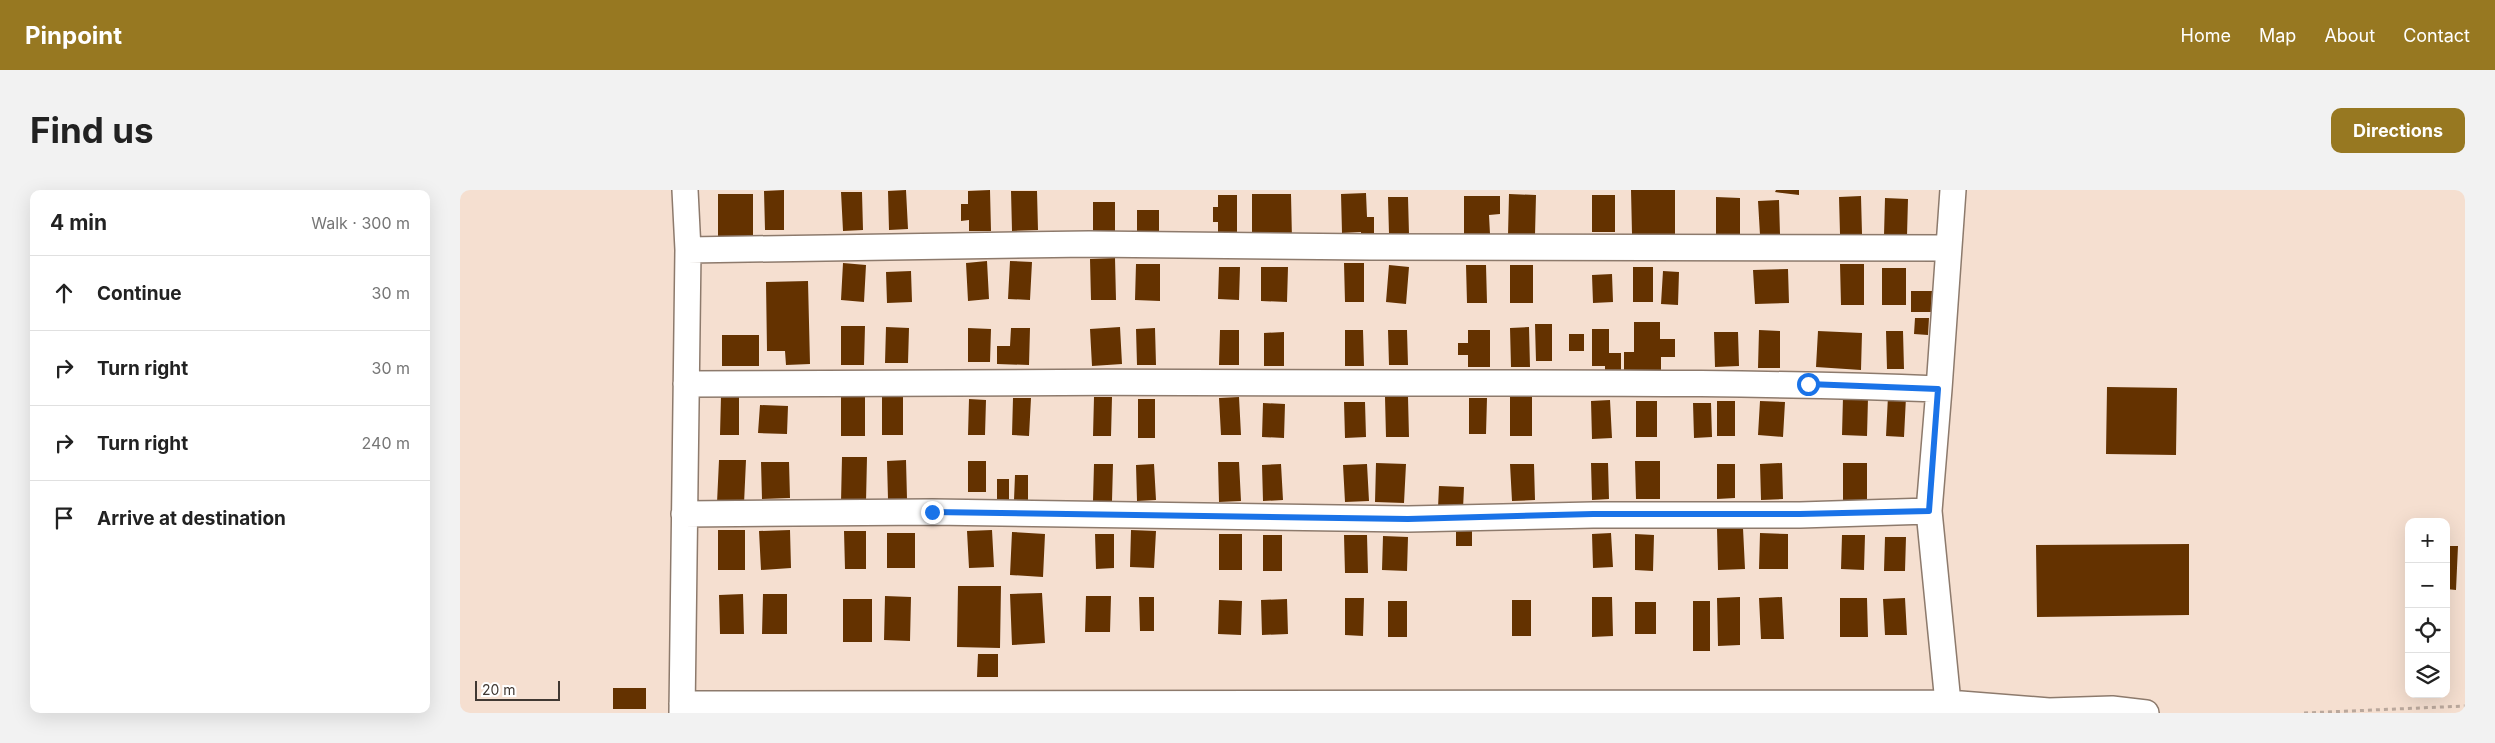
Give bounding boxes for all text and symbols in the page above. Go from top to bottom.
text: Pinpoint [25,21,122,50]
text: Home [2181,25,2231,46]
text: Map [2259,25,2296,46]
text: About [2324,25,2375,46]
text: Contact [2403,25,2470,46]
button: Directions [2331,108,2465,153]
text: Find us [30,109,154,151]
text: 4 min [50,210,107,235]
text: Walk · 300 m [311,213,410,233]
icon: ahead [50,279,78,307]
text: Continue [97,282,182,305]
text: 30 m [372,283,410,303]
icon: right [50,354,78,382]
text: Turn right [97,357,188,380]
text: 30 m [372,358,410,378]
route start [1797,373,1820,396]
icon: right [50,429,78,457]
text: Turn right [97,432,188,455]
text: 240 m [362,433,410,453]
route end [921,501,944,524]
icon: arrive [50,504,78,532]
text: Arrive at destination [97,507,286,530]
map controls [2405,518,2450,698]
button: + [2405,518,2450,563]
button: − [2405,563,2450,608]
button: locate [2405,608,2450,653]
button: layers [2405,653,2450,698]
scale bar [475,678,560,701]
text: 20 m [482,681,516,698]

